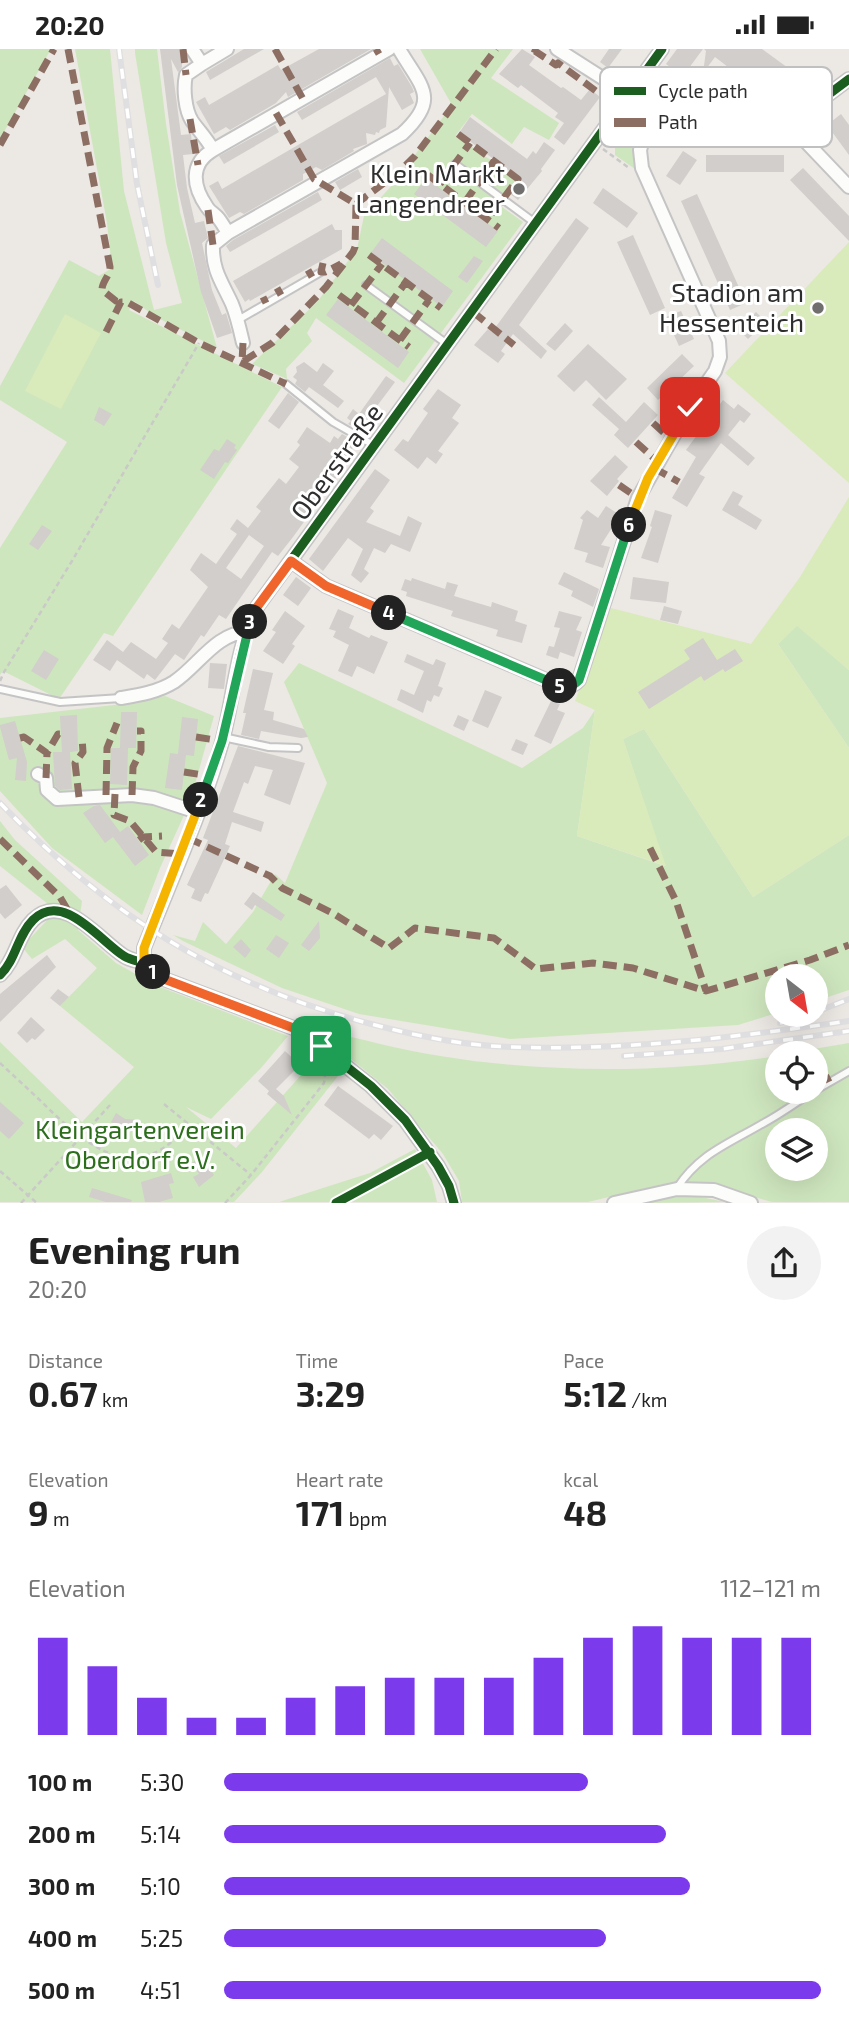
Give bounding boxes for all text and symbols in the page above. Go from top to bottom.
text: 20:20 [35,9,105,40]
legend [600,67,832,147]
text: Cycle path [658,79,748,102]
text: Path [658,110,698,133]
place label: Klein Markt Langendreer [355,157,505,218]
marker: Klein Markt Langendreer [511,181,527,197]
place label: Stadion am Hessenteich [659,276,804,337]
marker: Stadion am Hessenteich [810,300,826,316]
pin [660,377,720,437]
icon: check [671,388,709,426]
street label: Oberstraße [283,397,388,525]
pin: 6 [612,507,646,543]
text: 6 [623,513,634,536]
pin: 4 [372,595,406,631]
text: 4 [382,601,395,624]
pin: 3 [232,605,268,639]
text: 3 [244,610,255,633]
pin: 5 [542,669,578,703]
text: 5 [554,674,565,697]
pin: 2 [184,783,218,817]
text: 2 [195,788,206,811]
pin: 1 [136,955,170,989]
text: 1 [148,960,157,983]
north arrow [765,964,828,1027]
map controls [765,964,828,1181]
pin [291,1016,351,1076]
icon: arrive [302,1027,340,1065]
button: locate [765,1041,828,1104]
park label: Kleingartenverein Oberdorf e.V. [35,1113,245,1174]
button: layers [765,1118,828,1181]
text: Evening run [28,1226,241,1272]
button: share [747,1226,821,1300]
text: 20:20 [28,1275,87,1303]
text: Distance [28,1349,103,1372]
text: Time [296,1349,338,1372]
text: Pace [563,1349,604,1372]
text: 0.67 [28,1372,98,1414]
text: 3:29 [296,1372,365,1414]
text: 5:12 [563,1372,627,1414]
text: km [98,1388,128,1411]
text: /km [627,1388,668,1411]
text: Elevation [28,1468,109,1491]
text: Heart rate [296,1468,384,1491]
text: kcal [563,1468,598,1491]
text: 9 [28,1491,49,1533]
text: 171 [296,1491,344,1533]
text: 48 [563,1491,607,1533]
text: m [49,1507,70,1530]
text: bpm [344,1507,387,1530]
text: Elevation [28,1574,126,1602]
text: 112–121 m [720,1574,821,1602]
text: 100 m [28,1768,92,1796]
text: 5:30 [140,1768,184,1796]
text: 200 m [28,1820,96,1848]
text: 5:14 [140,1820,181,1848]
text: 300 m [28,1872,95,1900]
text: 5:10 [140,1872,181,1900]
text: 400 m [28,1924,97,1952]
text: 5:25 [140,1924,183,1952]
text: 500 m [28,1976,95,2004]
text: 4:51 [140,1976,181,2004]

